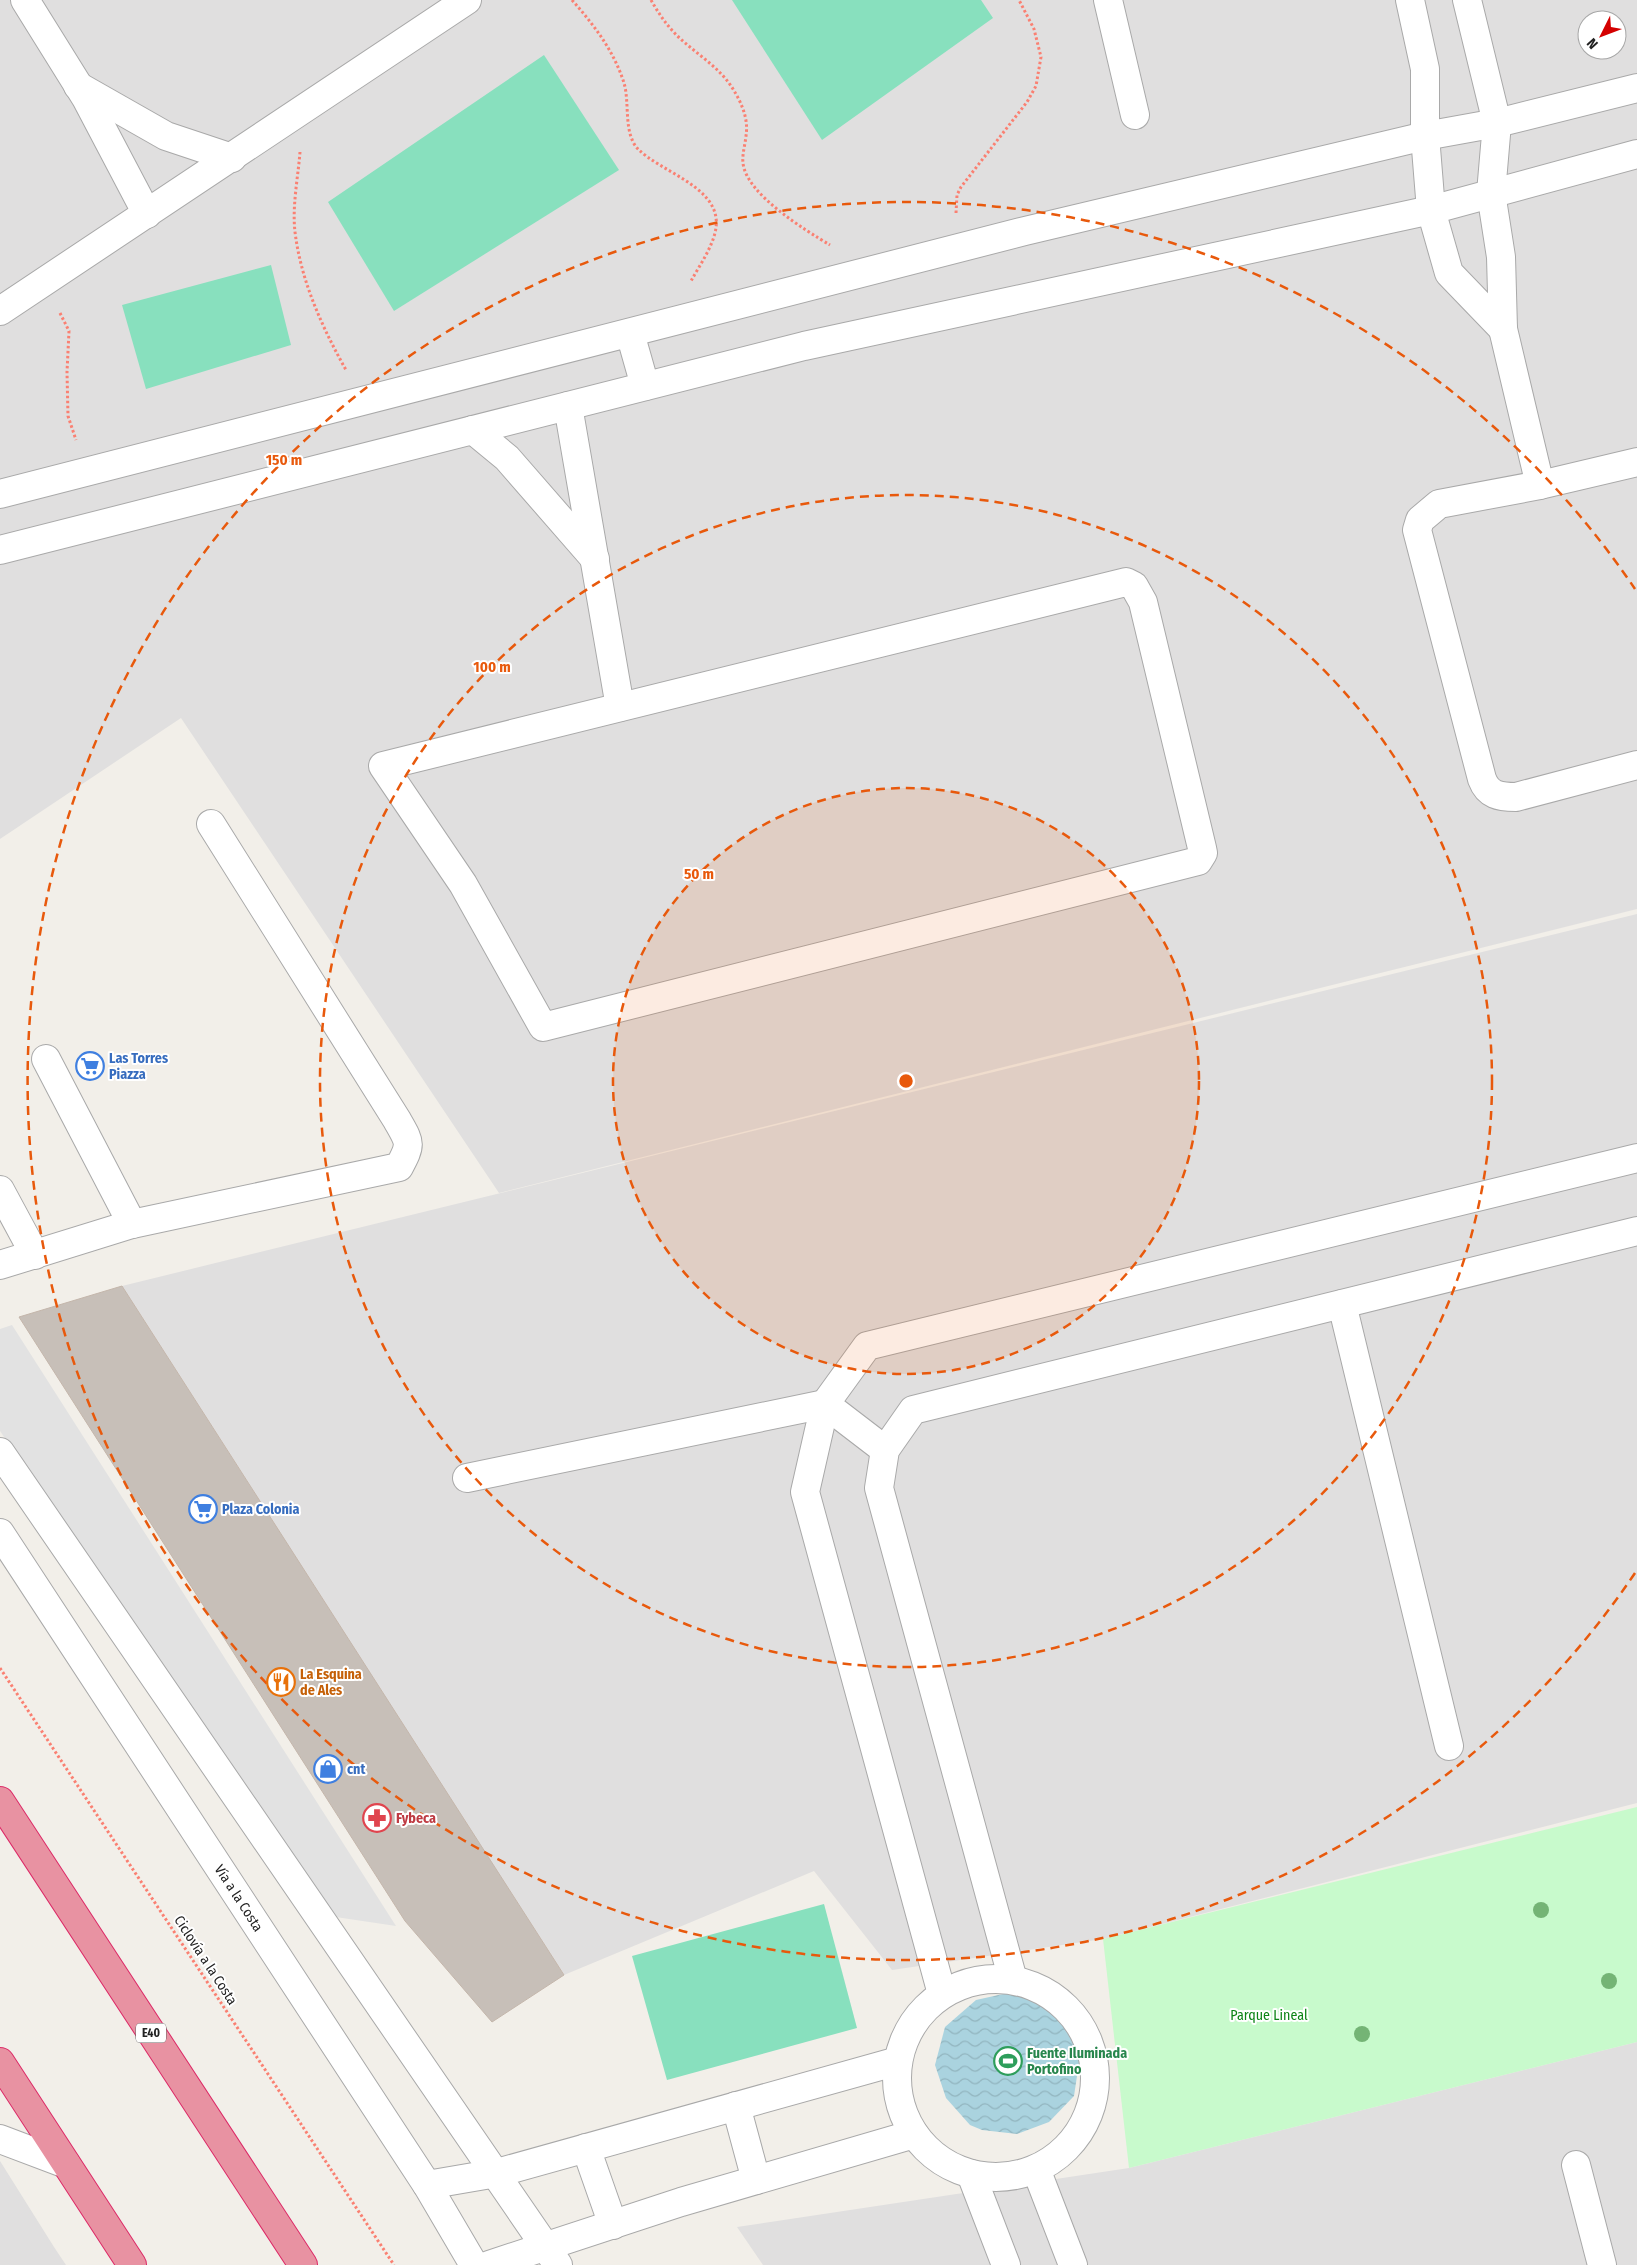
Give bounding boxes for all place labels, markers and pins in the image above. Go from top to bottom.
place label: Las Torres Piazza [109,1050,168,1083]
supermarket icon: Las Torres Piazza [75,1051,105,1081]
centre of rings [897,1072,915,1090]
supermarket icon: Plaza Colonia [188,1494,218,1524]
place label: Plaza Colonia [222,1501,299,1518]
place label: La Esquina de Ales [300,1666,362,1699]
restaurant icon: La Esquina de Ales [266,1667,296,1697]
shop icon: cnt [313,1754,343,1784]
place label: cnt [347,1761,366,1778]
pharmacy icon: Fybeca [362,1803,392,1833]
place label: Fybeca [396,1810,436,1827]
place label: Fuente Iluminada Portofino [1027,2045,1127,2078]
sports icon: Fuente Iluminada Portofino [993,2046,1023,2076]

